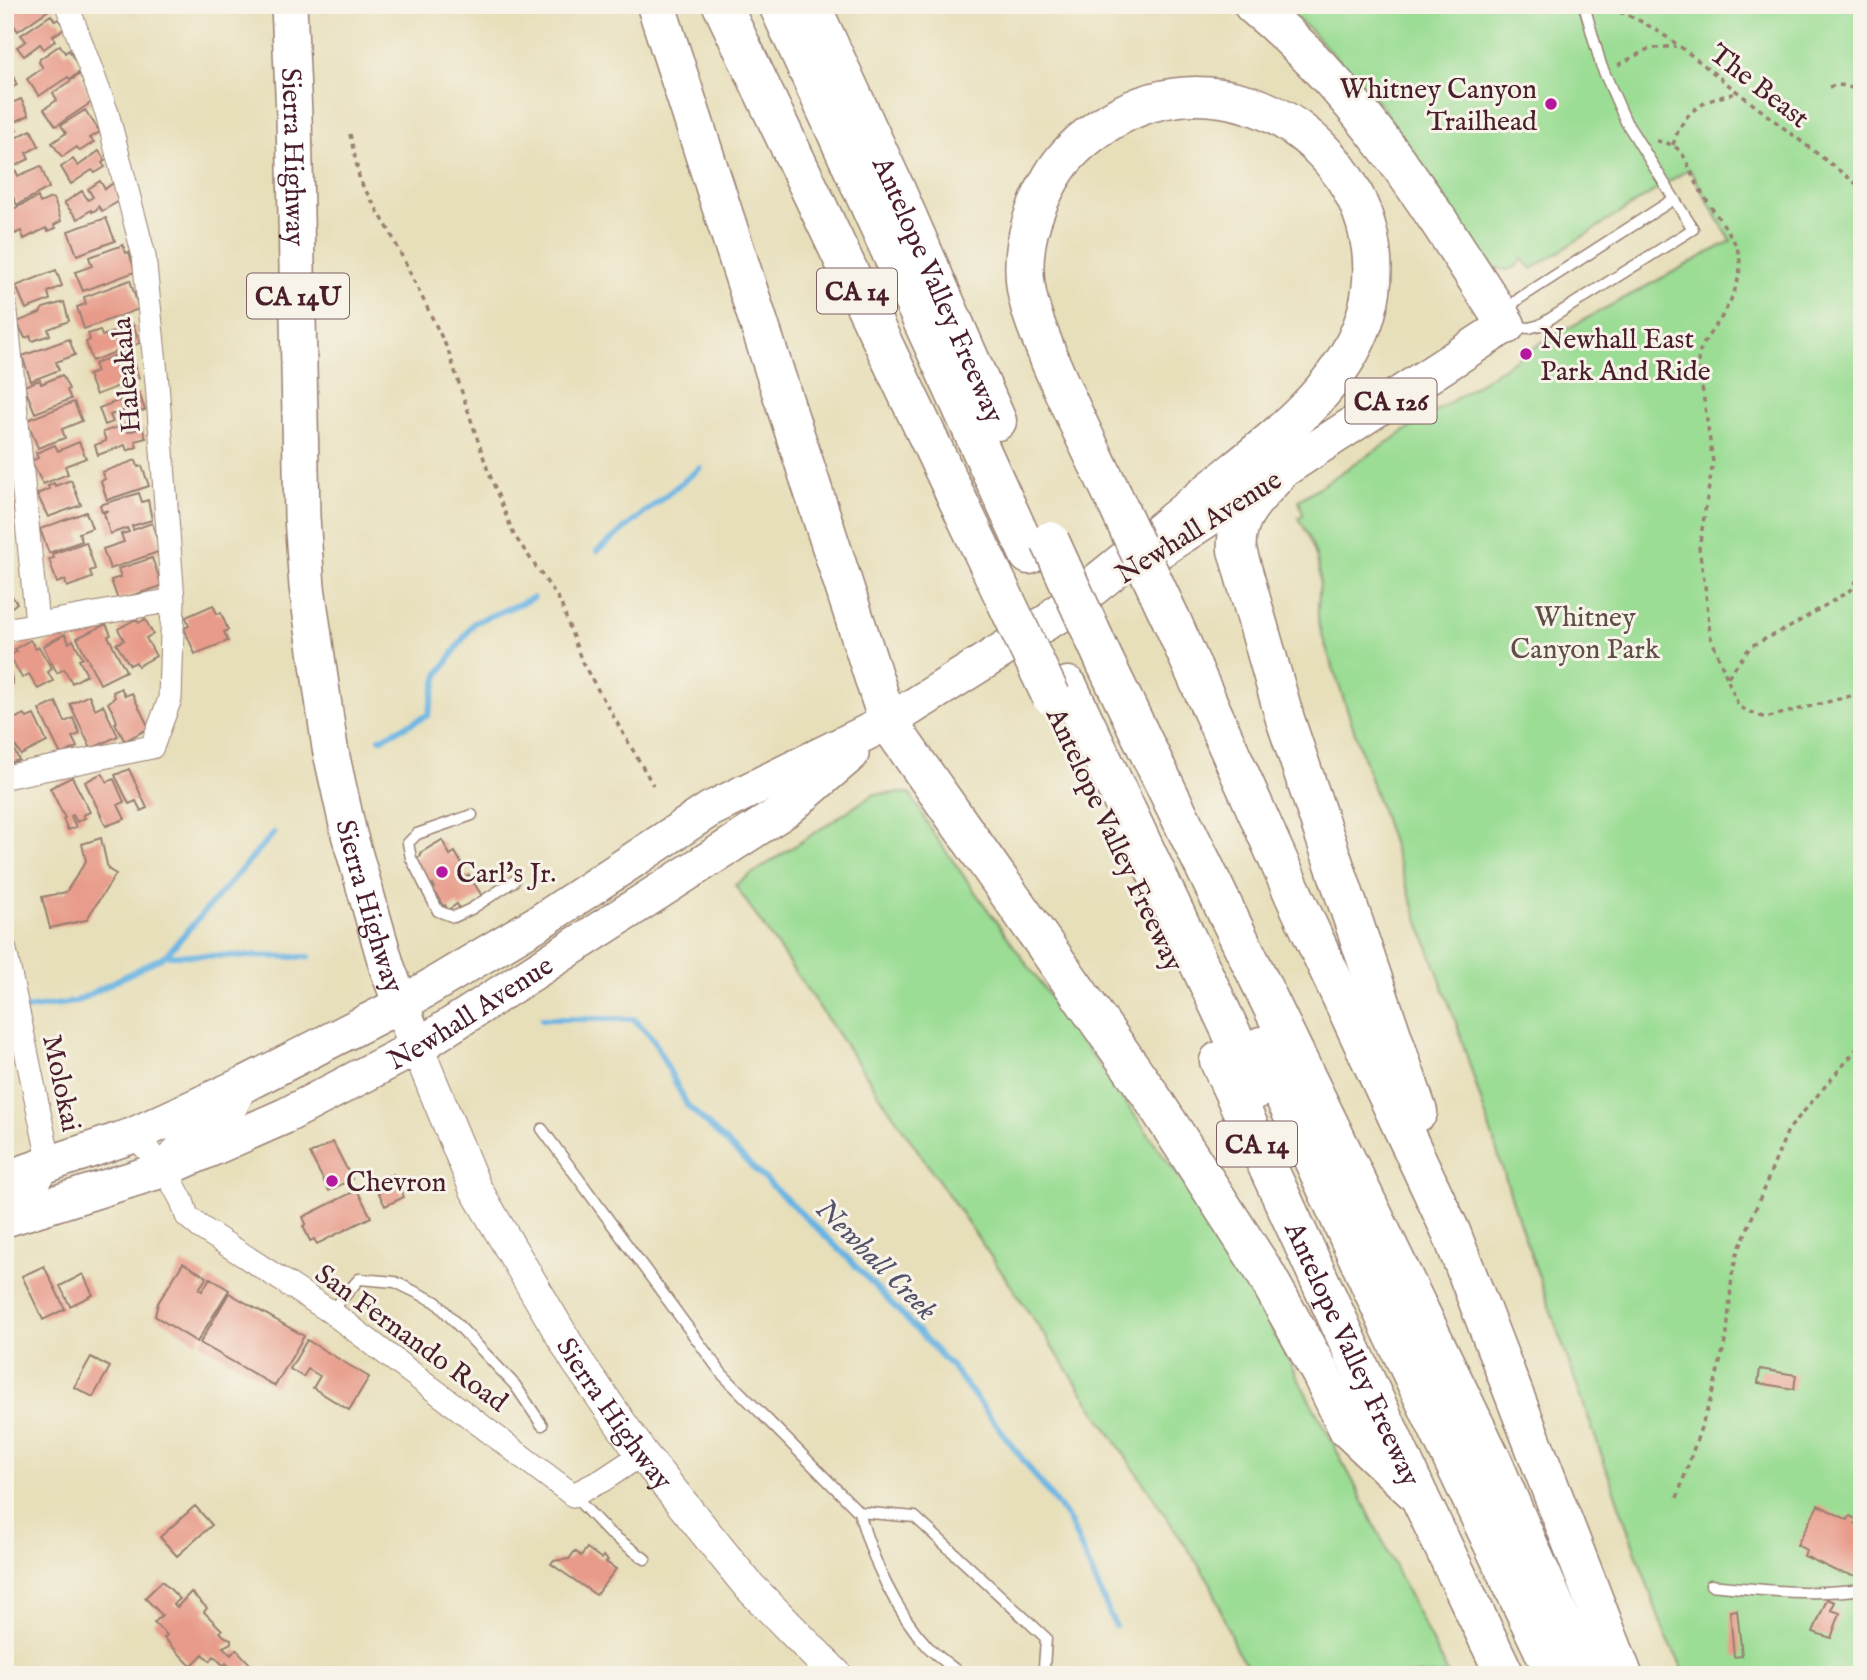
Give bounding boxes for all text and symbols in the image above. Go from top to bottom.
street label: The Beast [1701,37,1816,137]
street label: Sierra Highway [272,67,312,247]
place label: Whitney Canyon Trailhead [1340,73,1537,140]
marker: Whitney Canyon Trailhead [1543,96,1559,112]
street label: Antelope Valley Freeway [863,151,1011,429]
road number: CA 14 [817,268,897,314]
road number: CA 14U [247,274,349,318]
street label: Haleakala [105,315,150,434]
place label: Newhall East Park And Ride [1540,323,1711,390]
marker: Newhall East Park And Ride [1518,346,1534,362]
road number: CA 126 [1346,378,1436,424]
street label: Newhall Avenue [1110,463,1289,593]
park label: Whitney Canyon Park [1510,601,1661,668]
street label: Antelope Valley Freeway [1037,702,1190,978]
street label: Sierra Highway [326,817,410,998]
place label: Carl's Jr. [456,857,556,892]
marker: Carl's Jr. [434,864,450,880]
street label: Newhall Avenue [382,949,560,1079]
street label: Molokai [33,1032,88,1135]
road number: CA 14 [1217,1121,1297,1166]
place label: Chevron [346,1166,446,1201]
marker: Chevron [324,1173,340,1189]
water label: Newhall Creek [807,1191,945,1329]
street label: Antelope Valley Freeway [1275,1216,1427,1493]
street label: San Fernando Road [307,1257,514,1421]
street label: Sierra Highway [547,1332,679,1498]

